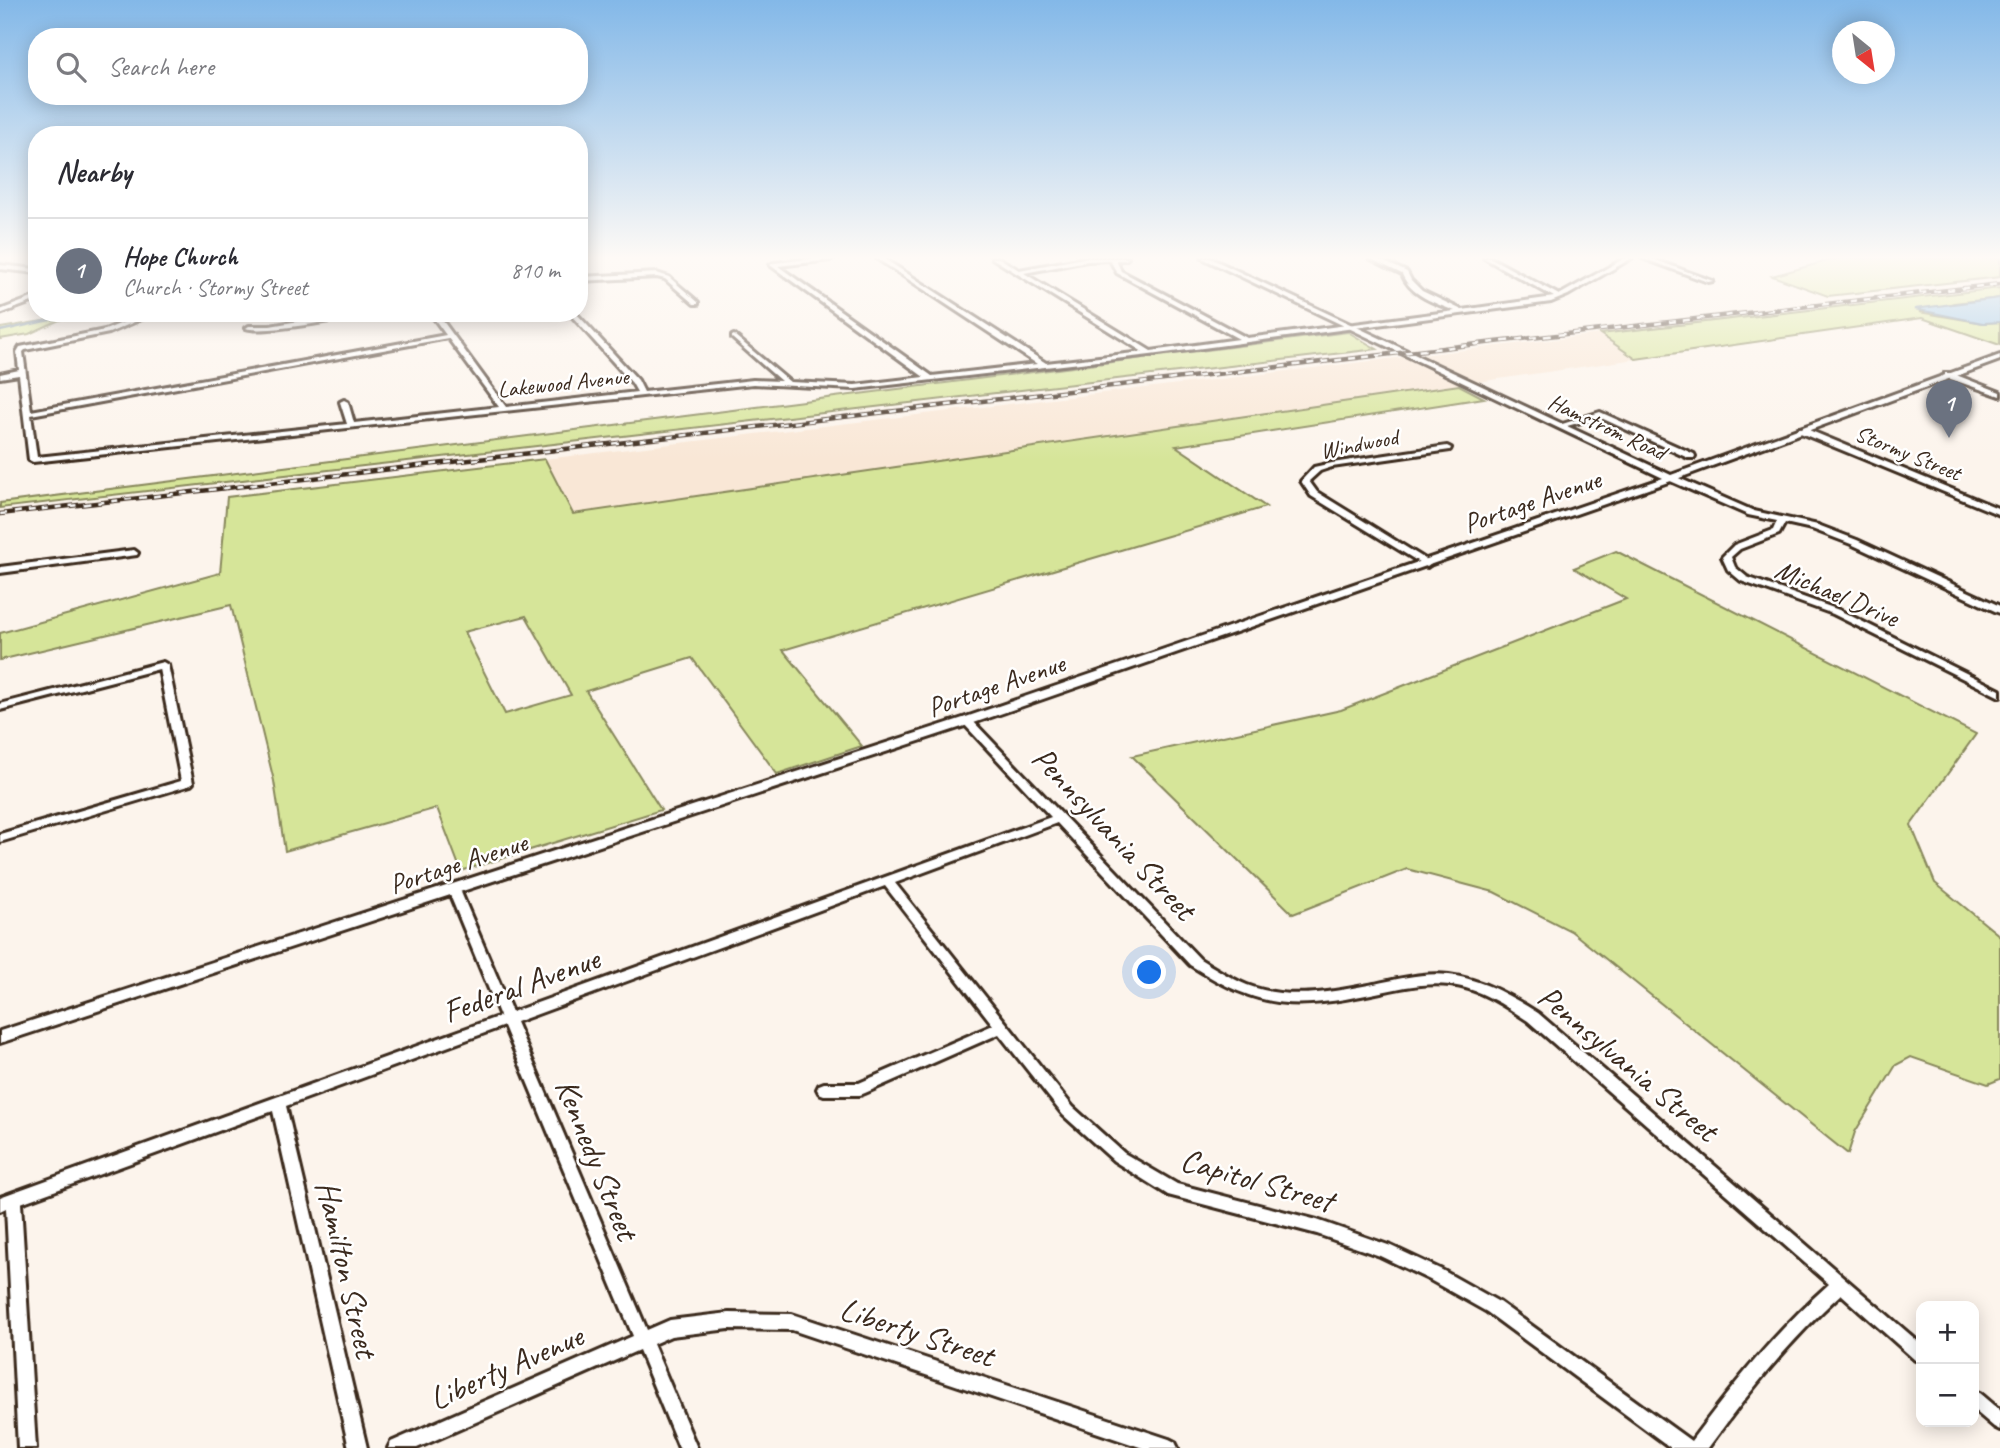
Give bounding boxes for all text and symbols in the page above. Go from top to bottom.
north arrow [1832,21,1895,84]
search box [28,28,588,105]
icon: search [52,48,90,86]
text: Search here [108,50,214,83]
text: Nearby [56,153,132,191]
text: Hope Church [123,240,237,273]
text: 1 [74,256,84,285]
text: 810 m [511,256,560,285]
text: Church · Stormy Street [123,273,308,302]
street label: Lakewood Avenue [496,362,631,404]
pin: 1 [1926,380,1972,438]
street label: Hamstrom Road [1543,387,1673,468]
street label: Stormy Street [1851,419,1967,488]
street label: Windwood [1318,422,1404,466]
street label: Portage Avenue [1459,461,1607,541]
street label: Michael Drive [1770,551,1906,635]
street label: Portage Avenue [923,645,1071,725]
street label: Pennsylvania Street [1023,737,1207,931]
street label: Portage Avenue [385,824,533,902]
street label: Federal Avenue [437,936,607,1033]
your location [1132,955,1166,989]
street label: Pennsylvania Street [1529,975,1729,1152]
street label: Kennedy Street [546,1072,649,1248]
street label: Capitol Street [1176,1138,1342,1223]
street label: Hamilton Street [306,1177,388,1364]
street label: Liberty Street [835,1287,1002,1377]
map controls [1916,1301,1979,1427]
button: + [1916,1301,1979,1364]
street label: Liberty Avenue [423,1314,591,1419]
button: − [1916,1364,1979,1427]

